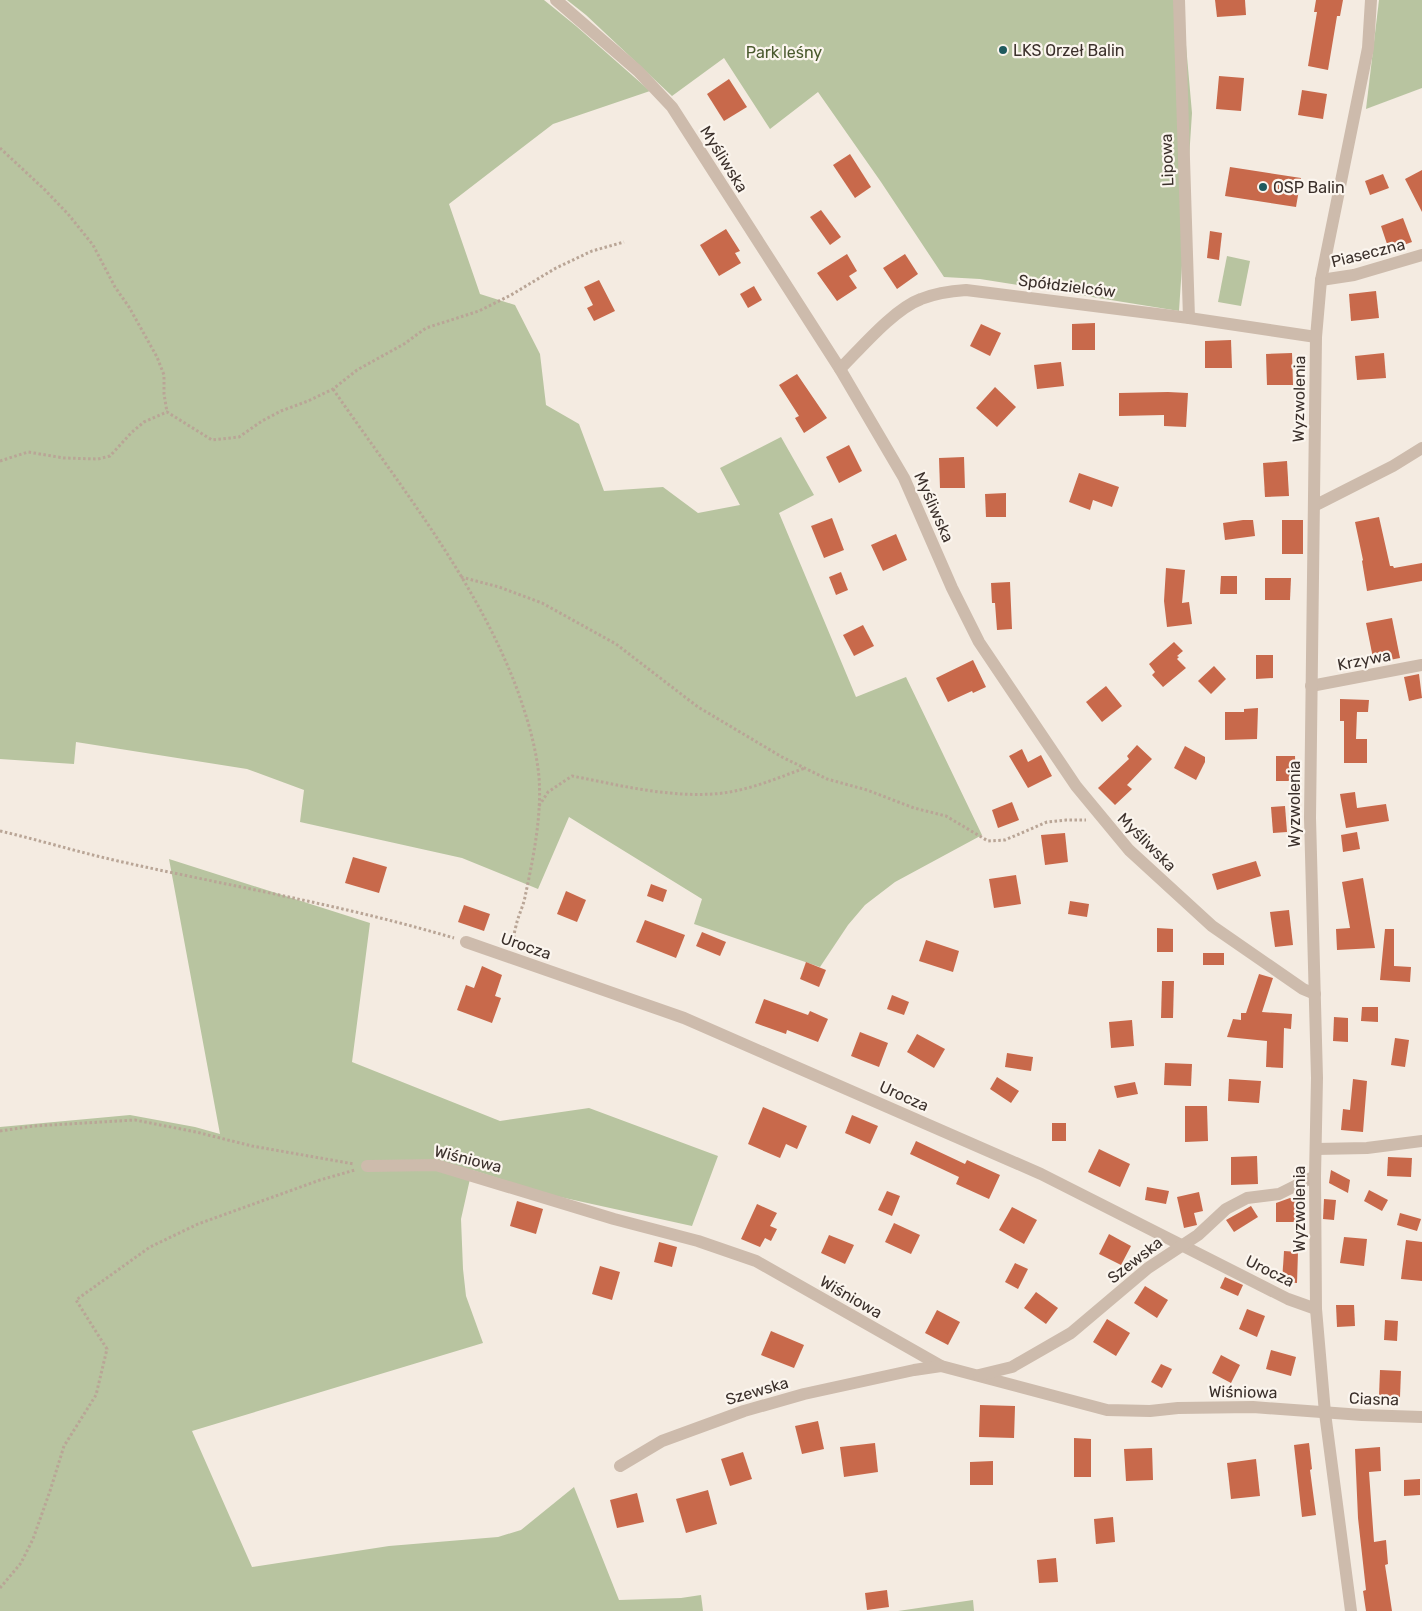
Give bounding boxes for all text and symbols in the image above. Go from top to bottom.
place label: LKS Orzeł Balin [1013,41,1125,60]
park label: Park leśny [746,43,822,62]
marker: LKS Orzeł Balin [997,44,1009,56]
street label: Myśliwska [696,122,752,196]
street label: Lipowa [1157,133,1177,187]
place label: OSP Balin [1273,178,1345,197]
marker: OSP Balin [1257,181,1269,193]
street label: Piaseczna [1329,235,1407,271]
street label: Spółdzielców [1017,271,1117,301]
street label: Wyzwolenia [1289,355,1309,443]
street label: Myśliwska [910,469,958,545]
street label: Krzywa [1336,646,1392,674]
street label: Wyzwolenia [1285,761,1304,847]
street label: Myśliwska [1114,809,1180,875]
street label: Urocza [498,929,554,963]
street label: Urocza [876,1077,932,1115]
street label: Wiśniowa [432,1141,504,1177]
street label: Wyzwolenia [1290,1166,1309,1252]
street label: Szewska [1104,1233,1166,1287]
street label: Urocza [1242,1251,1298,1291]
street label: Wiśniowa [816,1272,886,1322]
street label: Szewska [723,1373,791,1409]
street label: Wiśniowa [1208,1382,1278,1402]
street label: Ciasna [1349,1389,1399,1409]

